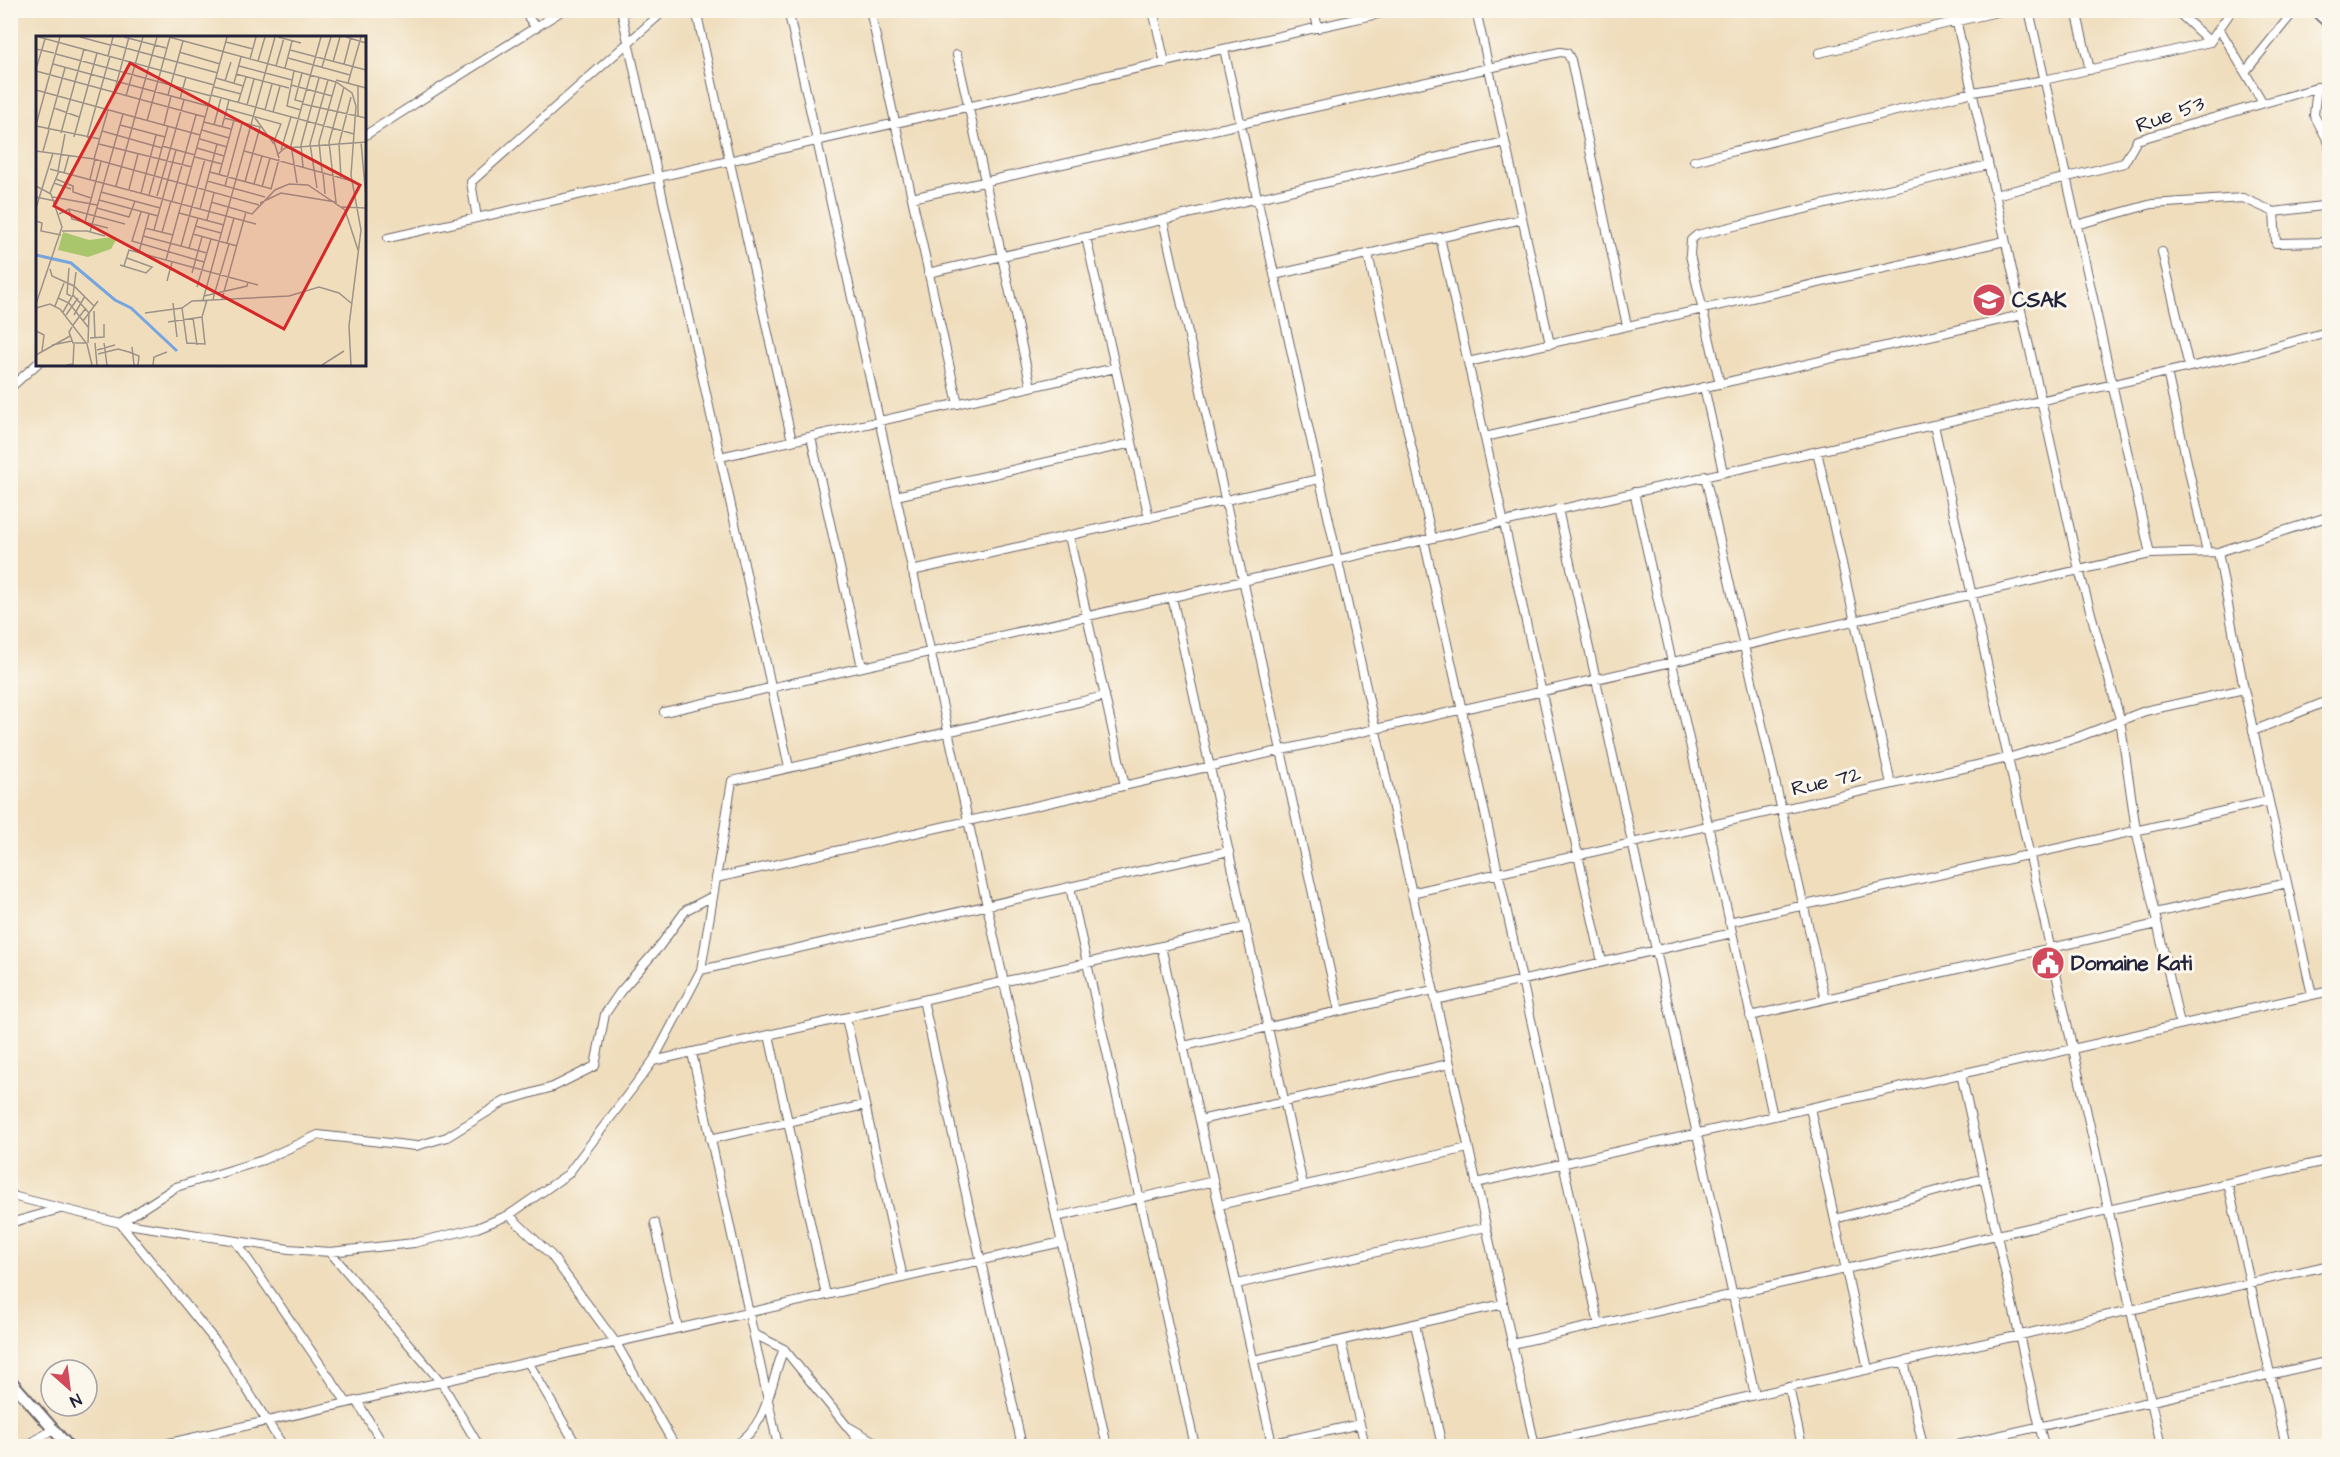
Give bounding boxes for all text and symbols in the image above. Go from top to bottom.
inset map [36,36,366,366]
street label: Rue 53 [2132,89,2209,140]
school or university icon: CSAK [1971,282,2007,318]
place label: CSAK [2012,286,2067,315]
street label: Rue 72 [1789,759,1864,804]
public building icon: Domaine Kati [2030,945,2066,981]
place label: Domaine Kati [2071,949,2193,978]
north arrow [39,1358,99,1418]
text: N [66,1388,85,1412]

